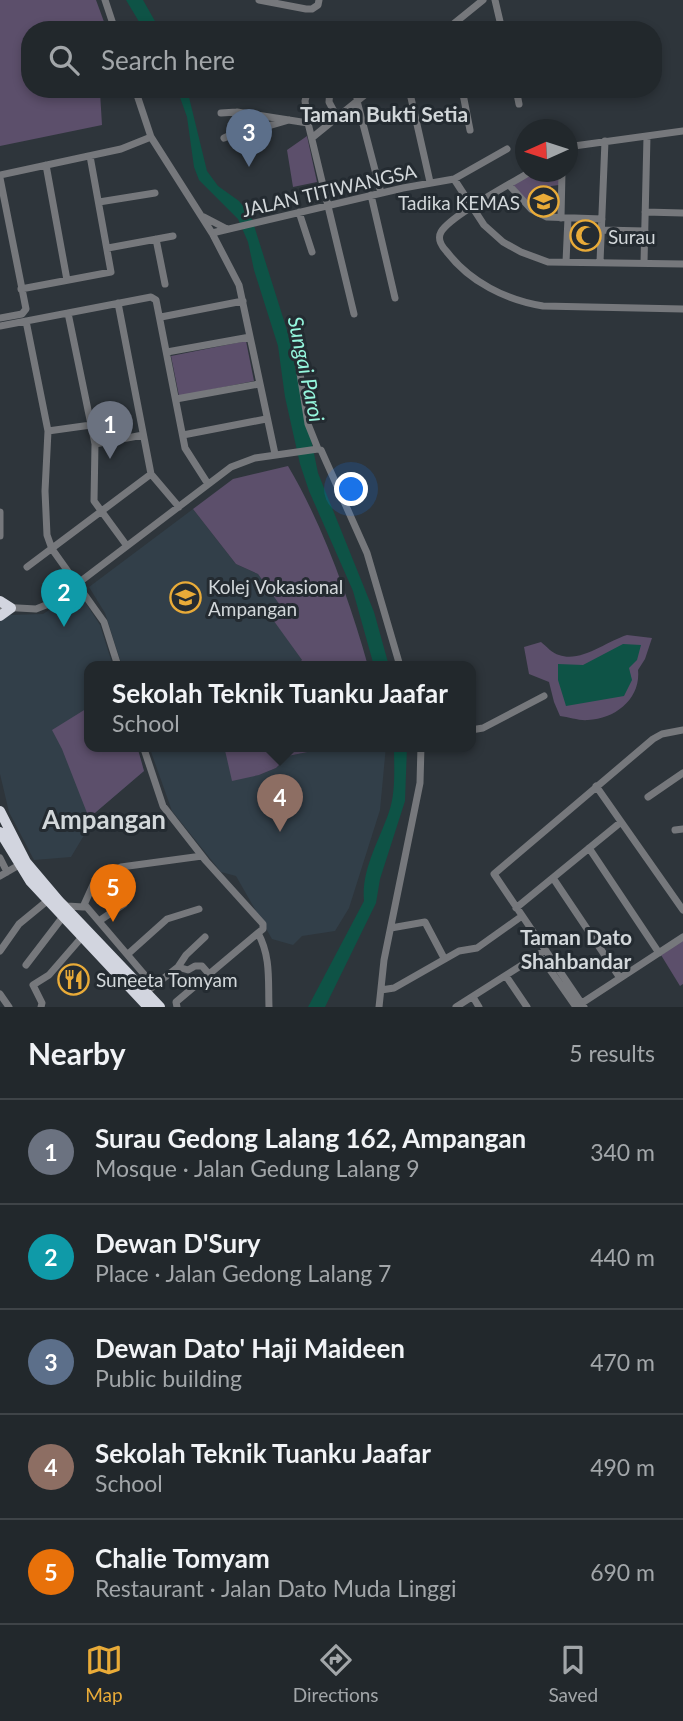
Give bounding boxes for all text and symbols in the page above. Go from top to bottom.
search box [21,21,662,98]
icon: search [45,41,83,79]
text: Search here [101,44,235,76]
district label: Taman Bukti Setia [300,101,468,126]
pin: 3 [226,109,272,167]
north arrow [515,119,578,182]
street label: JALAN TITIWANGSA [240,159,419,221]
school or university icon: Tadika KEMAS [526,185,560,219]
place label: Tadika KEMAS [398,191,520,214]
mosque icon: Surau [568,219,602,253]
place label: Surau [608,225,656,248]
water label: Sungai Paroi [284,314,330,424]
pin: 1 [87,401,133,459]
your location [334,472,368,506]
pin: 2 [41,569,87,627]
place label: Kolej Vokasional Ampangan [208,575,343,620]
school or university icon: Kolej Vokasional Ampangan [168,580,202,614]
popup [84,661,476,752]
text: Sekolah Teknik Tuanku Jaafar [112,677,448,709]
text: School [112,709,180,737]
pin: 4 [257,774,303,832]
district label: Ampangan [41,803,166,835]
pin: 5 [90,864,136,922]
district label: Taman Dato Shahbandar [520,924,632,973]
restaurant icon: Suneeta Tomyam [56,962,90,996]
place label: Suneeta Tomyam [96,968,238,991]
text: Nearby [28,1035,126,1071]
text: 5 results [569,1039,655,1067]
text: Surau Gedong Lalang 162, Ampangan [95,1122,526,1154]
text: 1 [44,1138,58,1166]
text: 340 m [590,1138,655,1166]
text: Mosque · Jalan Gedung Lalang 9 [95,1154,420,1182]
text: Dewan D'Sury [95,1227,261,1259]
text: 2 [44,1243,58,1271]
text: 440 m [590,1243,655,1271]
text: Place · Jalan Gedong Lalang 7 [95,1259,391,1287]
text: Dewan Dato' Haji Maideen [95,1332,405,1364]
text: 3 [44,1348,58,1376]
text: 470 m [590,1348,655,1376]
text: Public building [95,1364,242,1392]
text: Sekolah Teknik Tuanku Jaafar [95,1437,431,1469]
text: 4 [44,1453,58,1481]
text: 490 m [590,1453,655,1481]
text: School [95,1469,163,1497]
text: Chalie Tomyam [95,1542,270,1574]
text: 5 [44,1558,58,1586]
text: 690 m [590,1558,655,1586]
text: Restaurant · Jalan Dato Muda Linggi [95,1574,456,1602]
tab: Map [85,1641,123,1706]
tab: Directions [293,1641,379,1706]
tab: Saved [548,1641,598,1706]

